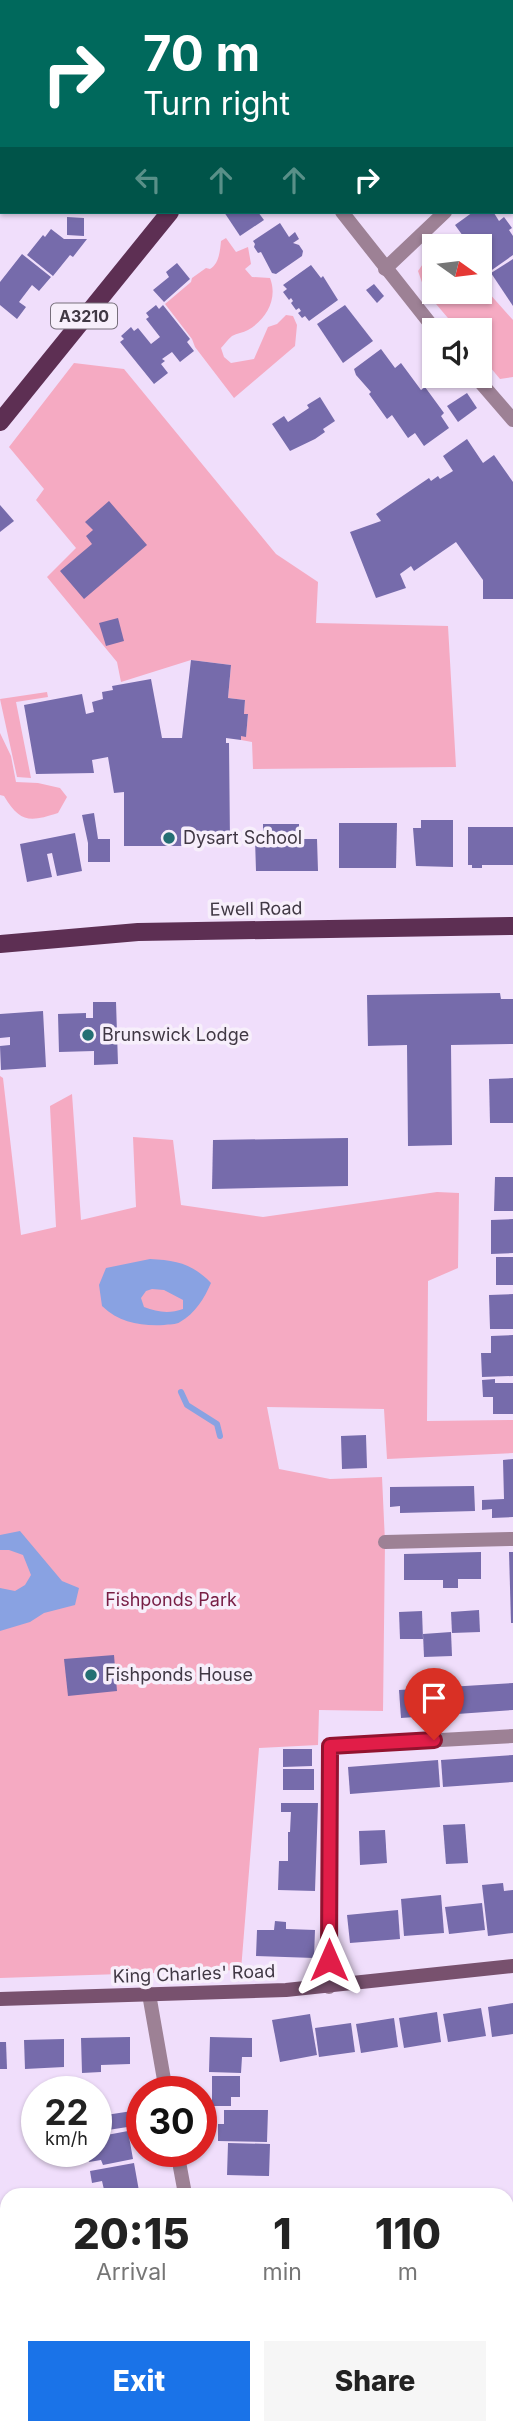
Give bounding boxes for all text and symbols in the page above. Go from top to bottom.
text: 70 m [143,24,260,83]
icon: right [28,28,119,119]
text: Turn right [143,84,290,123]
icon: left [129,161,167,199]
icon: ahead [202,161,240,199]
icon: ahead [275,161,313,199]
icon: right [348,161,386,199]
north arrow [422,234,492,304]
map controls [422,234,492,388]
road number: A3210 [51,304,117,328]
button: sound [422,318,492,388]
place label: Dysart School [183,827,302,848]
marker: Dysart School [161,830,177,846]
street label: Ewell Road [209,897,303,920]
place label: Brunswick Lodge [102,1024,249,1045]
marker: Brunswick Lodge [80,1027,96,1043]
park label: Fishponds Park [105,1589,237,1610]
place label: Fishponds House [105,1664,253,1685]
marker: Fishponds House [83,1667,99,1683]
pin [404,1668,464,1740]
icon: arrive [415,1679,453,1717]
position arrow [292,1923,366,1997]
street label: King Charles' Road [112,1960,276,1987]
speed limit sign: 30 [126,2076,217,2167]
text: 22 [44,2091,89,2133]
text: km/h [45,2128,88,2149]
text: 20:15 [73,2208,190,2259]
text: 1 [273,2208,291,2259]
text: 110 [375,2208,441,2259]
text: Arrival [96,2258,167,2286]
text: min [263,2258,302,2286]
text: m [398,2258,418,2286]
button: Exit [28,2341,250,2421]
button: Share [264,2341,486,2421]

